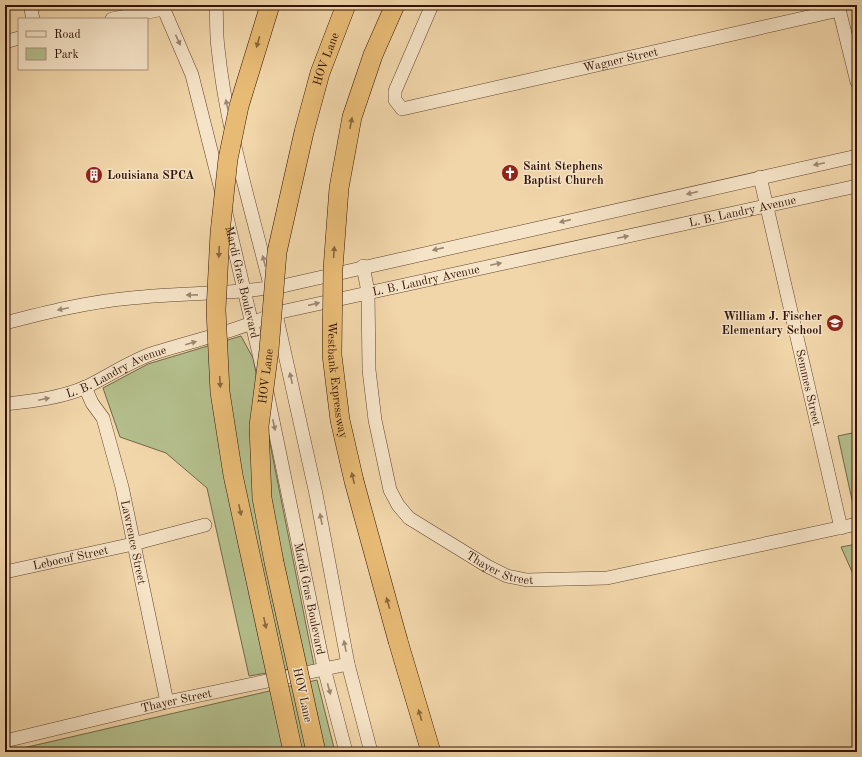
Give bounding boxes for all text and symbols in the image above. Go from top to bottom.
legend [18,18,148,70]
text: Road [54,29,81,41]
street label: HOV Lane [312,31,342,87]
one-way arrow [175,35,181,46]
one-way arrow [255,36,261,48]
street label: Wagner Street [582,46,659,75]
text: Park [54,49,79,61]
one-way arrow [223,99,229,111]
one-way arrow [348,117,354,129]
place label: Saint Stephens Baptist Church [523,161,604,187]
one-way arrow [813,162,825,168]
church icon: Saint Stephens Baptist Church [500,163,520,183]
building icon: Louisiana SPCA [84,165,104,185]
place label: Louisiana SPCA [107,170,194,182]
one-way arrow [686,190,698,196]
street label: L. B. Landry Avenue [688,194,798,230]
one-way arrow [559,218,571,224]
street label: Mardi Gras Boulevard [222,225,260,339]
one-way arrow [617,234,629,240]
one-way arrow [215,246,222,258]
one-way arrow [331,246,338,258]
one-way arrow [432,247,444,253]
one-way arrow [261,255,267,268]
one-way arrow [490,261,502,267]
street label: L. B. Landry Avenue [371,264,481,299]
one-way arrow [185,292,198,298]
one-way arrow [308,301,320,307]
one-way arrow [57,307,69,313]
place label: William J. Fischer Elementary School [722,311,822,337]
school or university icon: William J. Fischer Elementary School [825,313,845,333]
street label: Westbank Expressway [325,322,349,440]
one-way arrow [185,340,197,346]
street label: L. B. Landry Avenue [65,344,168,401]
street label: HOV Lane [257,348,276,405]
street label: Semmes Street [793,348,822,427]
one-way arrow [287,371,293,384]
one-way arrow [217,376,223,389]
one-way arrow [37,395,50,401]
one-way arrow [272,419,278,431]
one-way arrow [350,472,356,484]
street label: Lawrence Street [118,499,147,586]
one-way arrow [238,504,244,516]
one-way arrow [317,512,323,525]
street label: Mardi Gras Boulevard [291,542,326,656]
street label: Leboeuf Street [32,545,109,573]
street label: Thayer Street [464,550,534,587]
one-way arrow [384,597,390,609]
one-way arrow [263,617,269,629]
one-way arrow [341,640,347,652]
street label: HOV Lane [290,667,314,724]
one-way arrow [327,683,333,695]
street label: Thayer Street [140,688,213,715]
one-way arrow [417,708,423,720]

